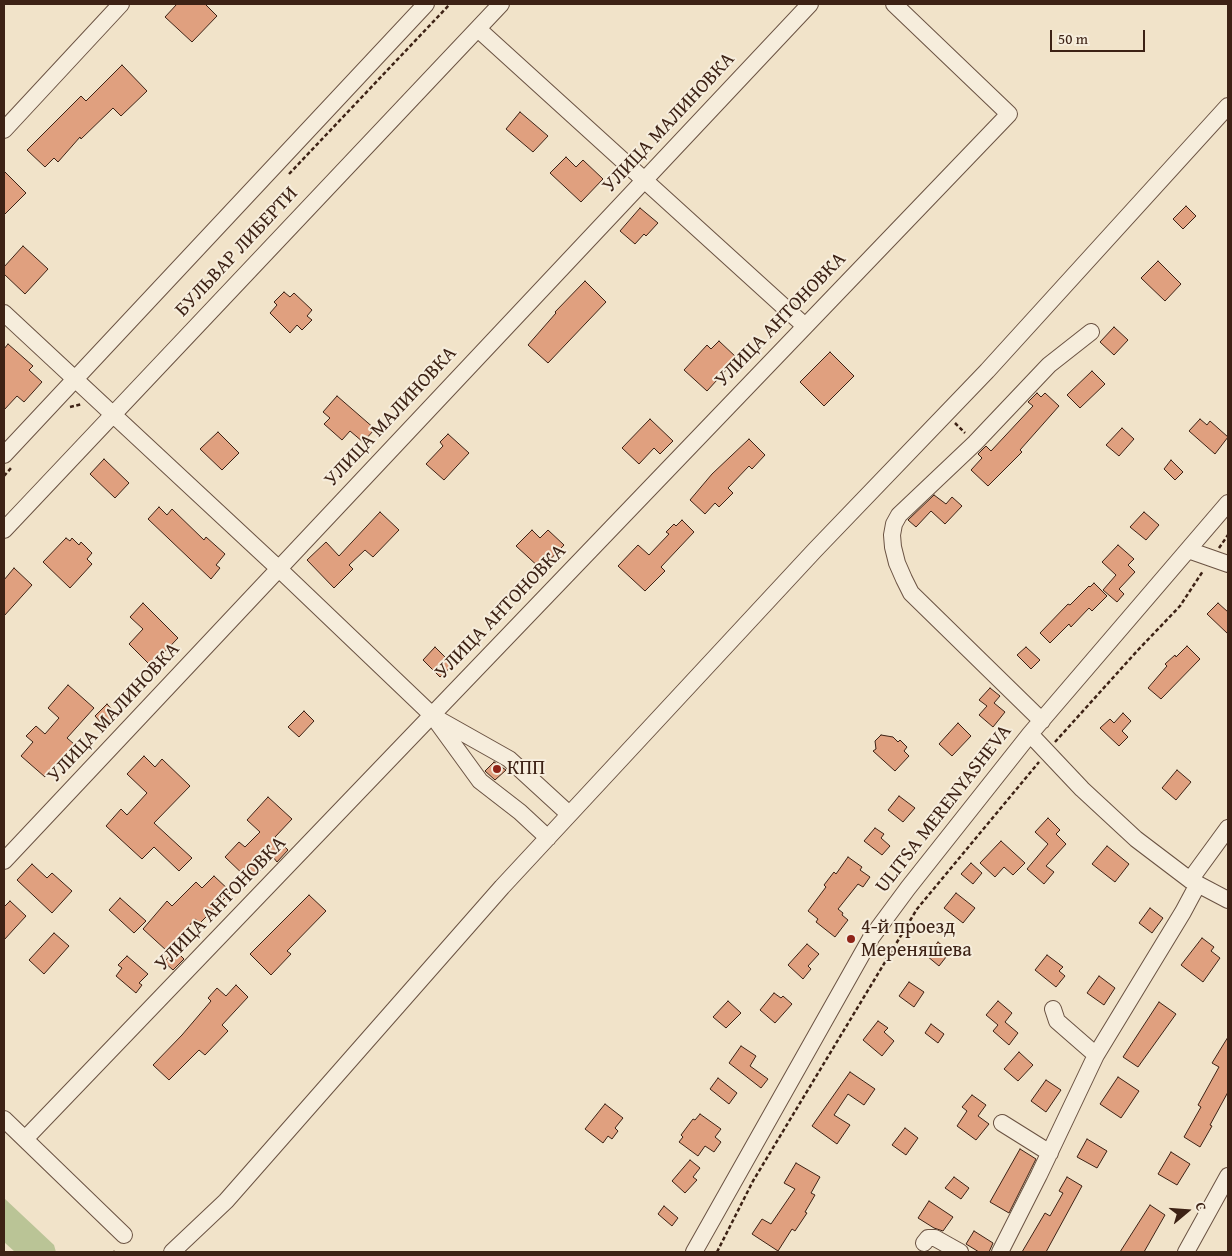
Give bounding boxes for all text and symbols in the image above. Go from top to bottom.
scale bar [1052,20,1147,52]
text: 50 m [1058,28,1088,49]
street label: УЛИЦА МАЛИНОВКА [598,48,740,198]
street label: БУЛЬВАР ЛИБЕРТИ [171,182,303,322]
street label: УЛИЦА АНТОНОВКА [711,248,851,392]
street label: УЛИЦА МАЛИНОВКА [320,342,462,492]
street label: УЛИЦА АНТОНОВКА [431,540,571,684]
street label: УЛИЦА МАЛИНОВКА [43,638,185,788]
street label: ULITSA MERENYASHEVA [871,720,1017,898]
place label: КПП [507,757,545,781]
marker: КПП [491,763,503,775]
street label: УЛИЦА АНТОНОВКА [151,832,291,976]
place label: 4-й проезд Мереняшева [861,916,972,963]
marker: 4-й проезд Мереняшева [845,933,857,945]
north arrow [1162,1186,1212,1236]
text: С [1191,1200,1212,1213]

